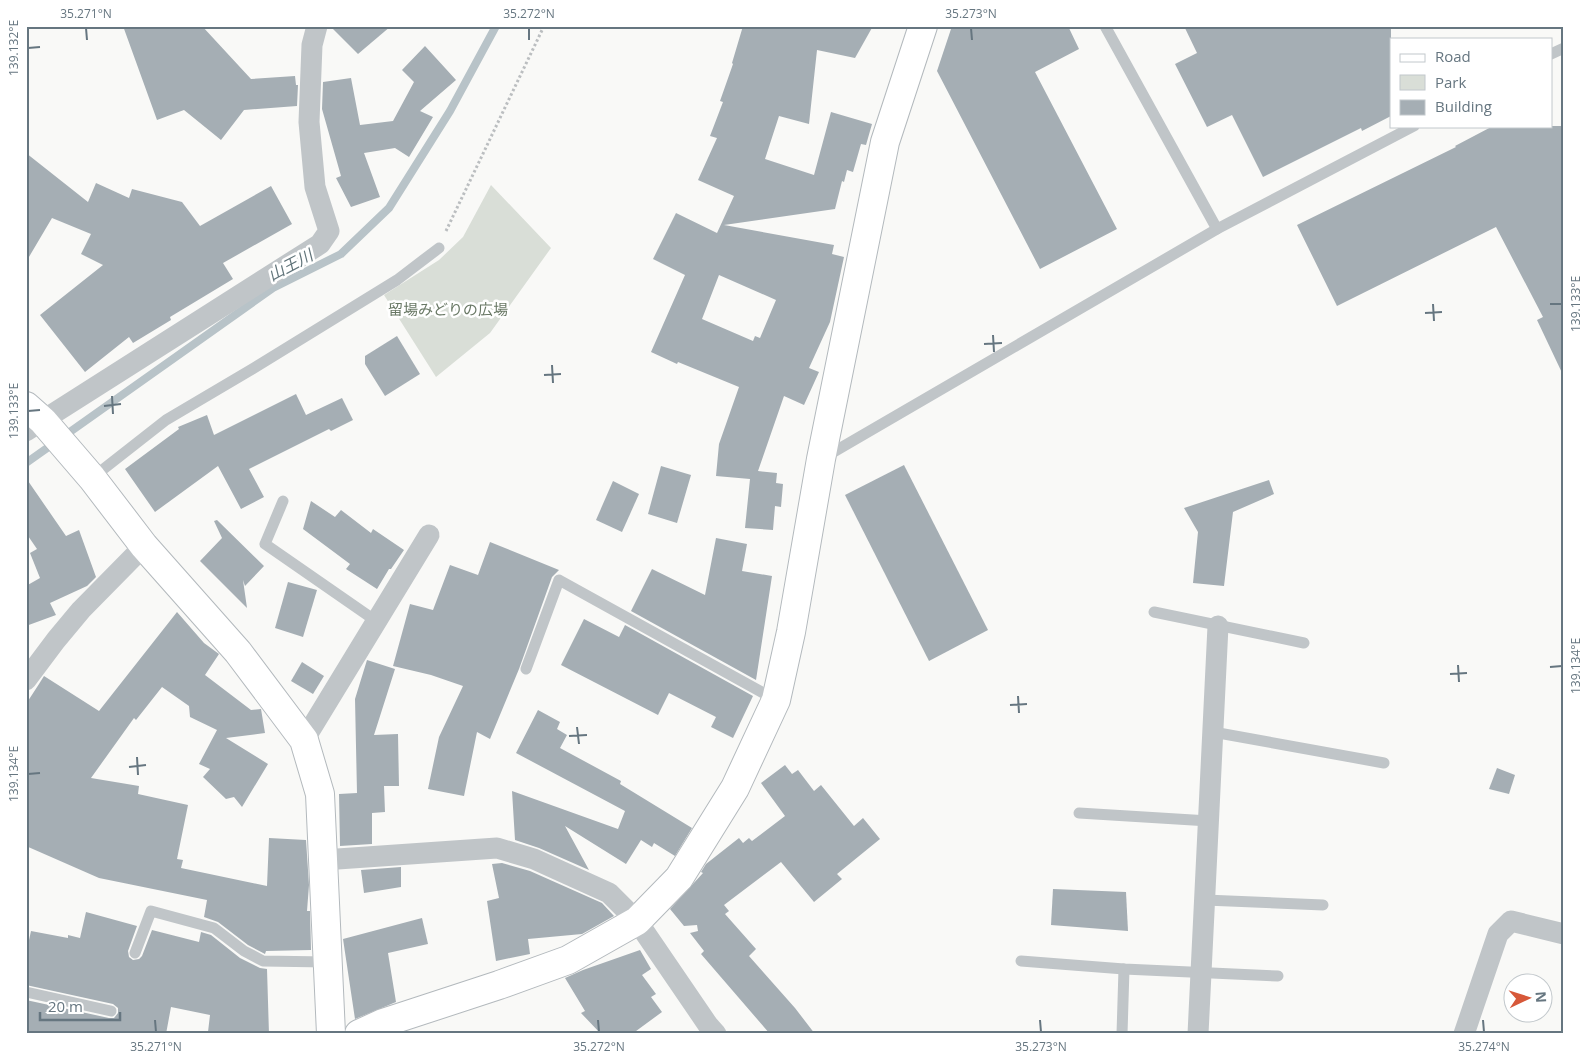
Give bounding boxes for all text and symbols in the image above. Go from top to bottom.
text: 35.271°N [60,5,112,22]
text: 35.272°N [503,5,555,22]
text: 35.273°N [945,5,997,22]
text: 139.132°E [5,20,22,76]
legend [1390,38,1552,128]
text: Road [1435,46,1471,66]
text: Park [1435,72,1466,92]
text: Building [1435,96,1492,116]
water label: 山王川 [264,243,318,286]
text: 139.133°E [1567,276,1584,332]
park label: 留場みどりの広場 [388,299,508,319]
text: 139.133°E [5,383,22,439]
text: 139.134°E [1567,638,1584,694]
text: 139.134°E [5,746,22,802]
north arrow [1502,972,1552,1022]
scale bar [40,990,120,1022]
text: N [1532,991,1551,1003]
text: 20 m [48,996,83,1016]
text: 35.271°N [130,1038,182,1055]
text: 35.272°N [573,1038,625,1055]
text: 35.273°N [1015,1038,1067,1055]
text: 35.274°N [1458,1038,1510,1055]

